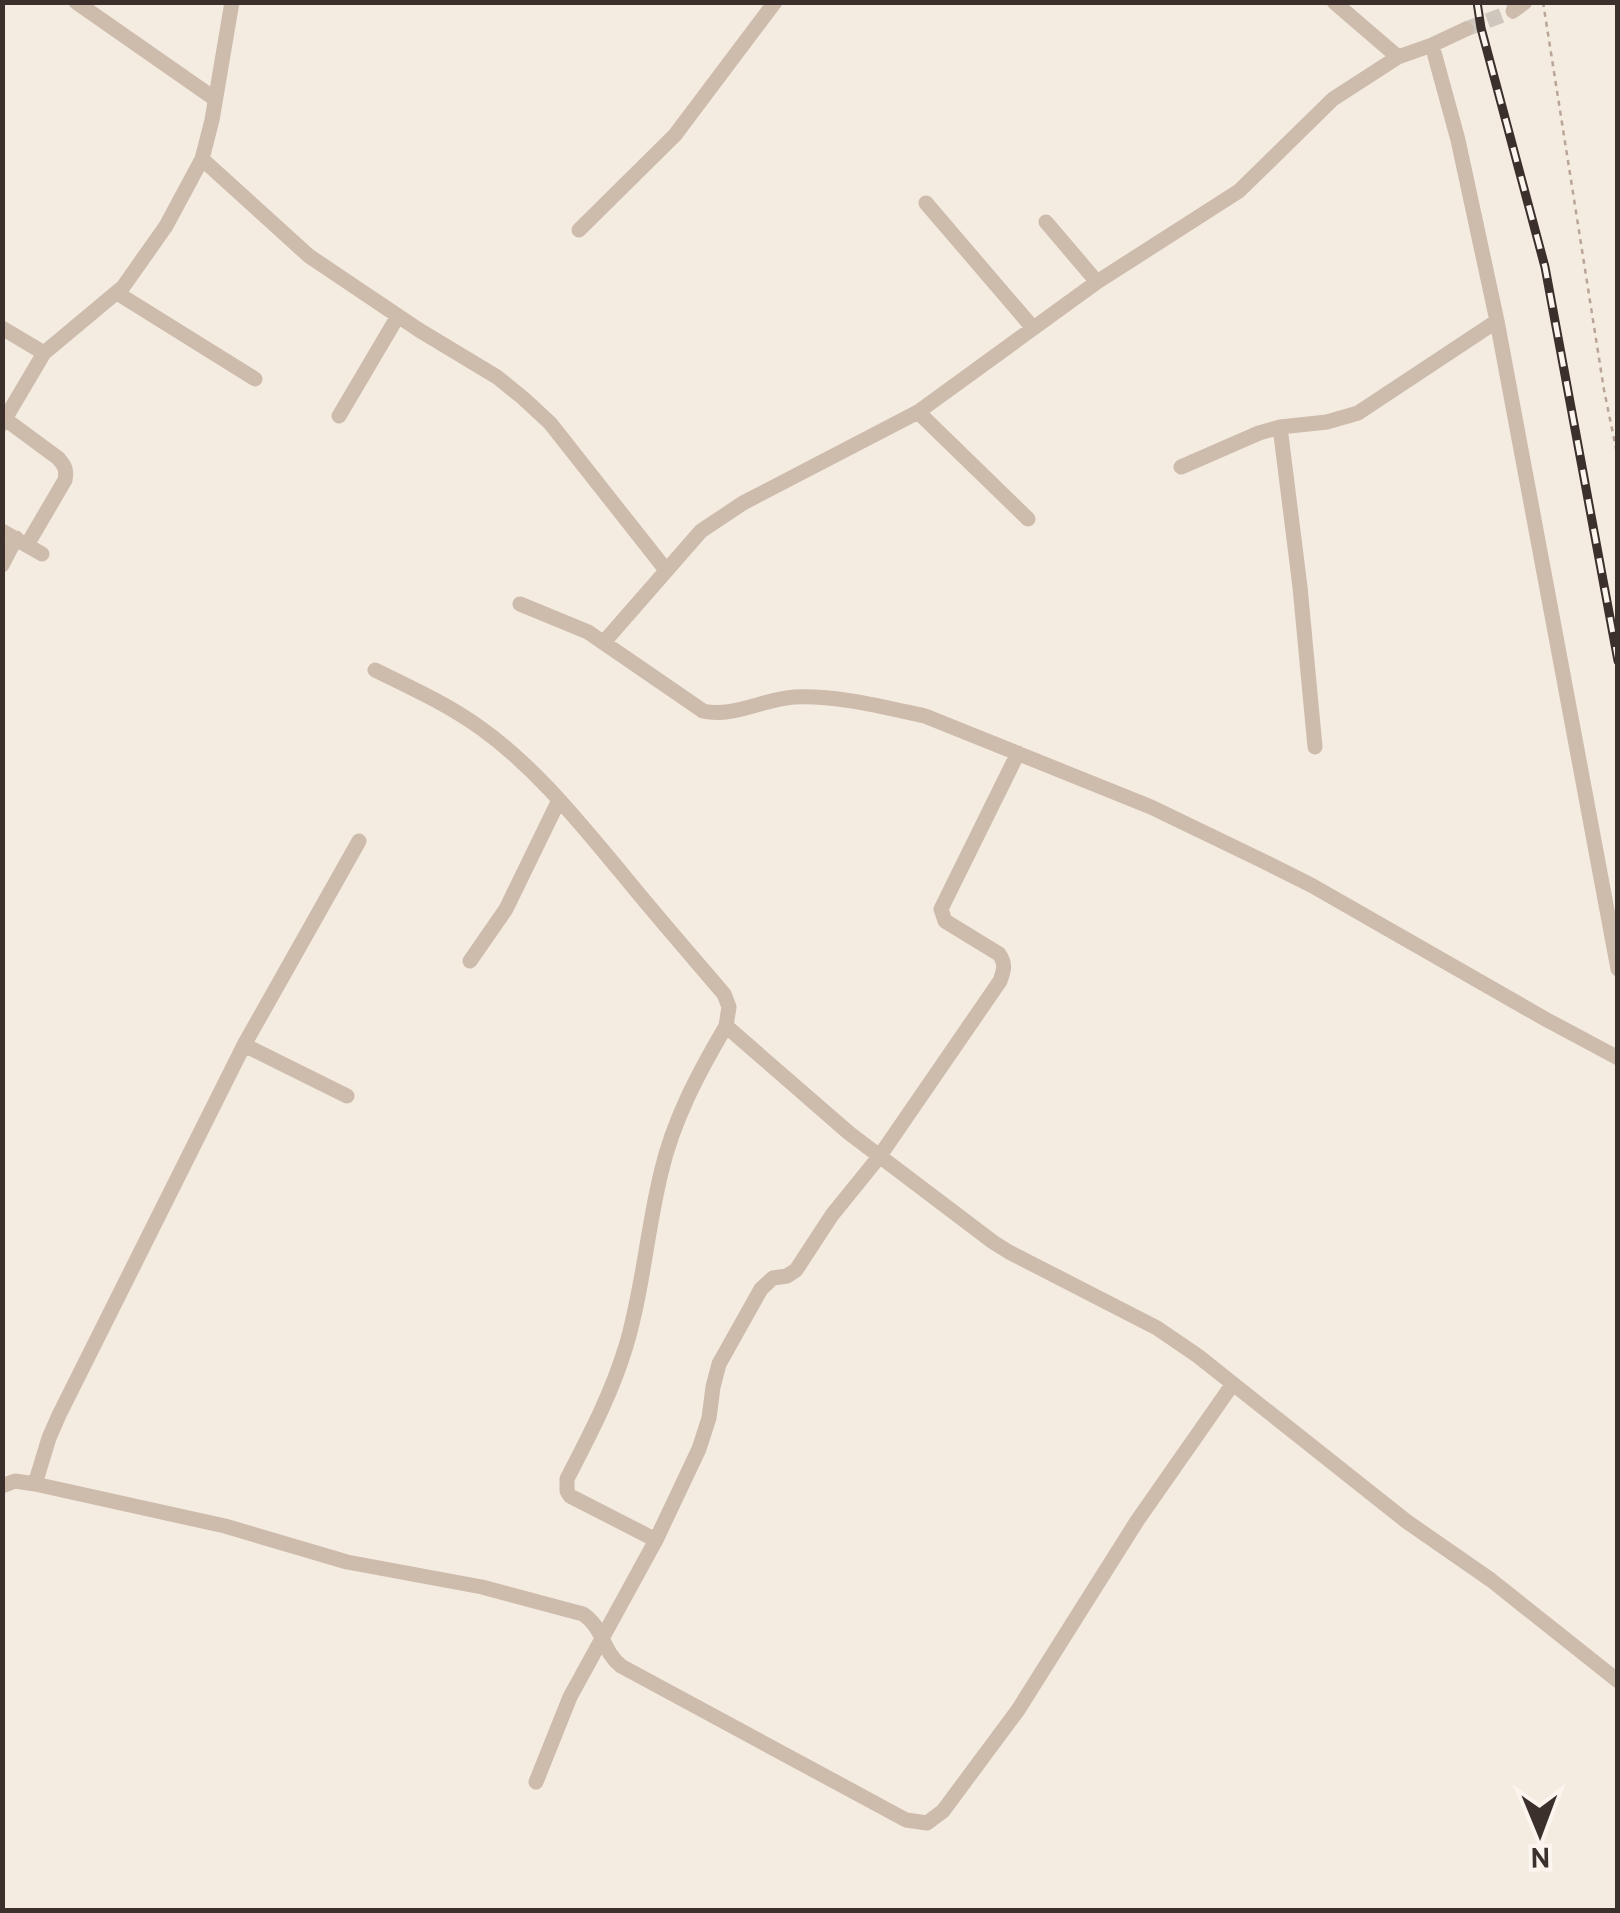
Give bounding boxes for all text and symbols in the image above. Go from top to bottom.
north arrow [1490,1783,1590,1883]
text: N [1530,1837,1551,1873]

